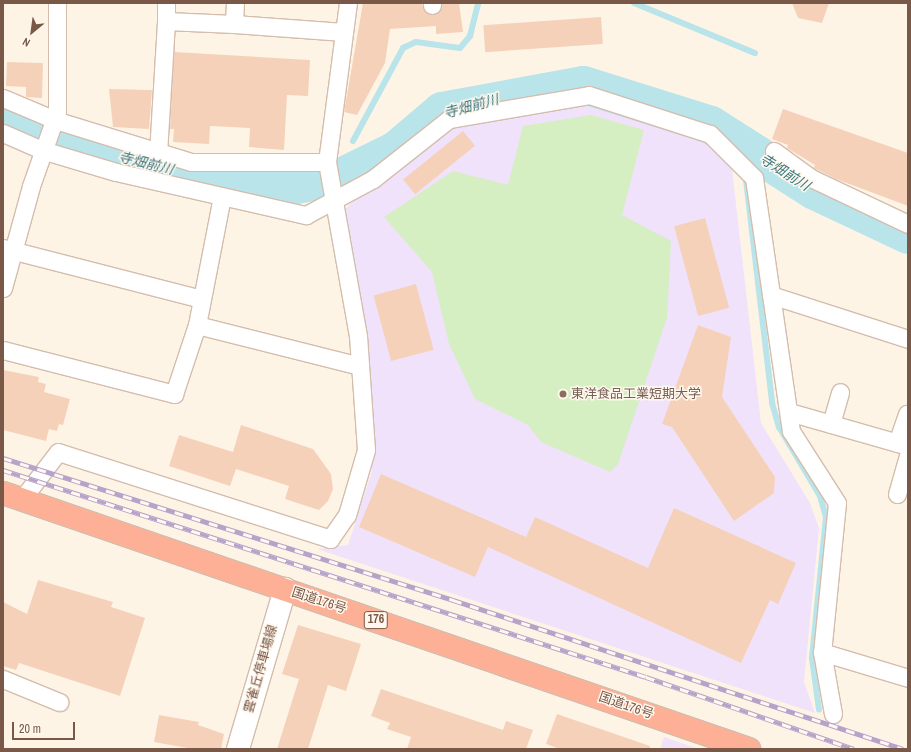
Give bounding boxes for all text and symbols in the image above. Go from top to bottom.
north arrow [12,12,52,52]
text: N [20,35,32,50]
water label: 寺畑前川 [442,91,500,121]
water label: 寺畑前川 [117,148,175,178]
water label: 寺畑前川 [757,150,813,194]
place label: 東洋食品工業短期大学 [571,386,701,402]
marker: 東洋食品工業短期大学 [558,389,568,399]
street label: 国道176号 [290,585,348,617]
road number: 176 [363,610,389,630]
street label: 雲雀丘停車場線 [241,623,281,715]
street label: 国道176号 [597,689,655,723]
scale bar [14,714,77,740]
text: 20 m [19,721,41,737]

